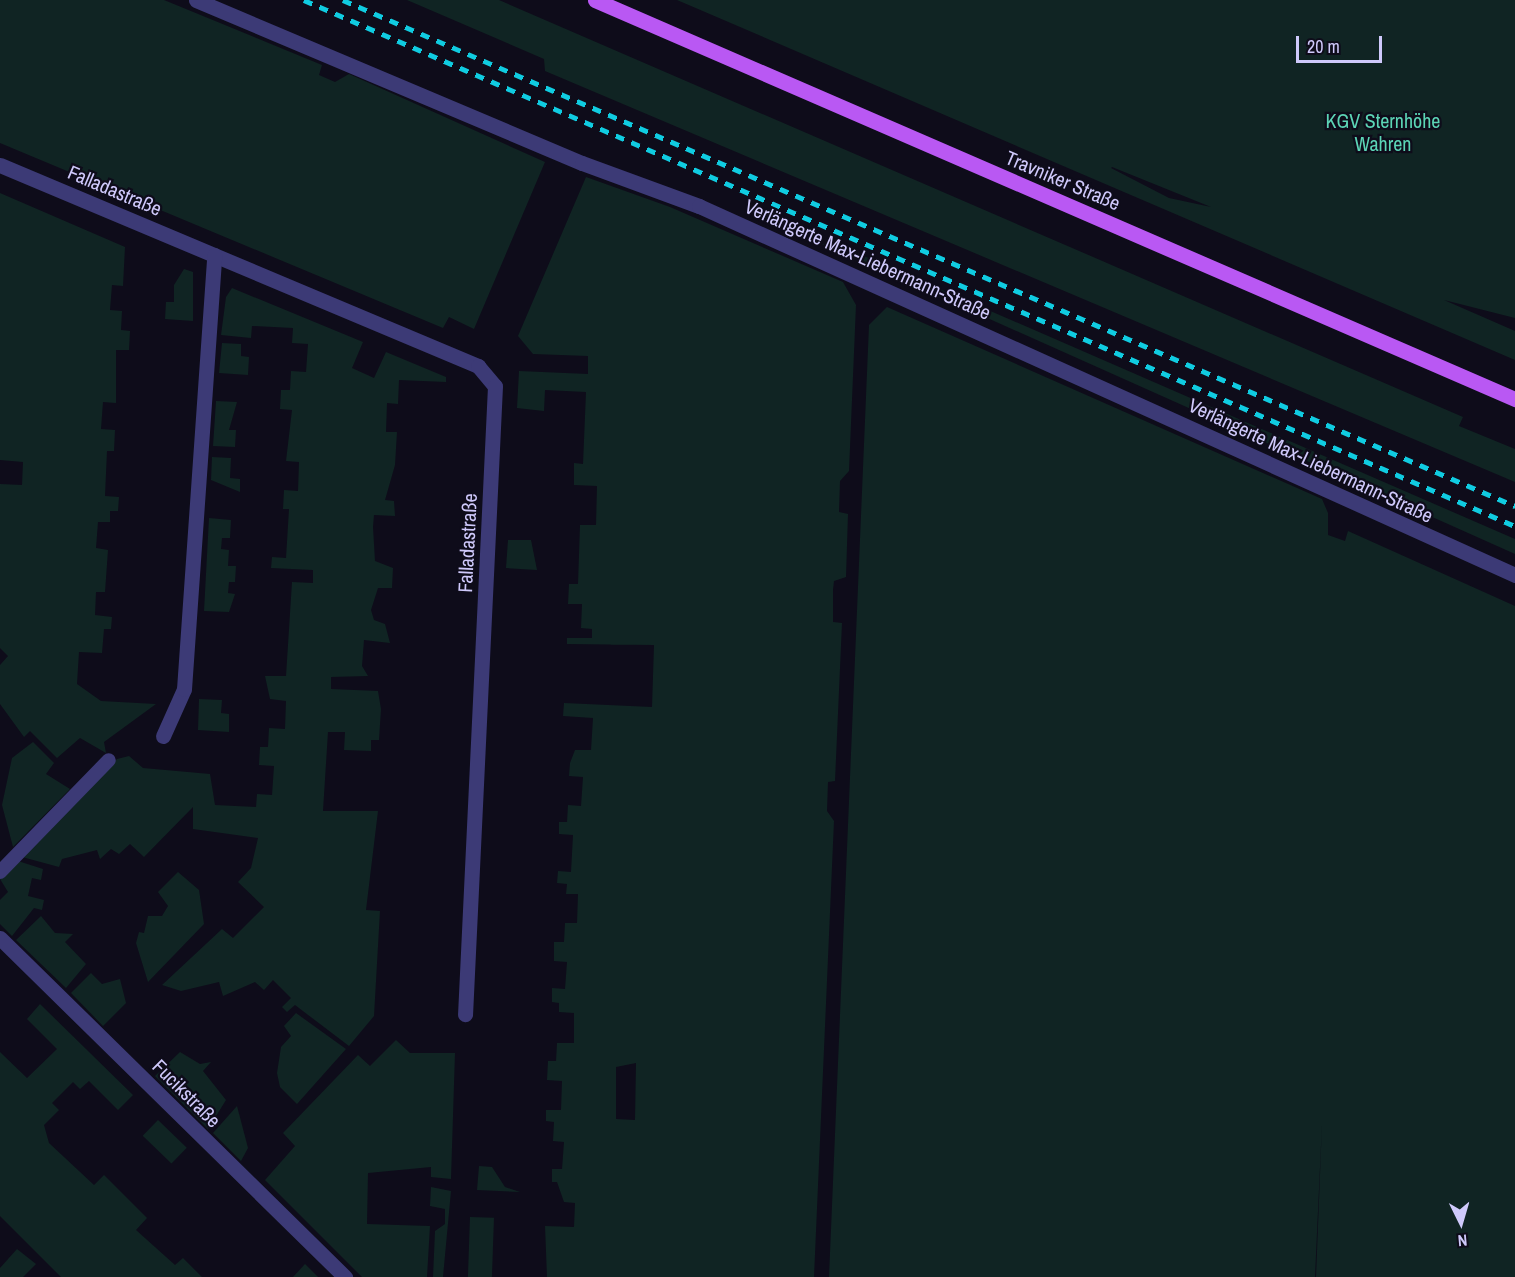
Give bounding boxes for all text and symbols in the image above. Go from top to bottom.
scale bar [1299,24,1384,62]
text: 20 m [1307,34,1340,59]
park label: KGV Sternhöhe Wahren [1326,109,1440,156]
street label: Travniker Straße [1002,145,1124,215]
street label: Falladastraße [65,160,165,220]
street label: Verlängerte Max-Liebermann-Straße [741,194,995,324]
street label: Verlängerte Max-Liebermann-Straße [1185,393,1437,527]
street label: Falladastraße [452,493,482,593]
street label: Fucikstraße [148,1054,226,1132]
north arrow [1431,1193,1491,1253]
text: N [1457,1230,1468,1252]

